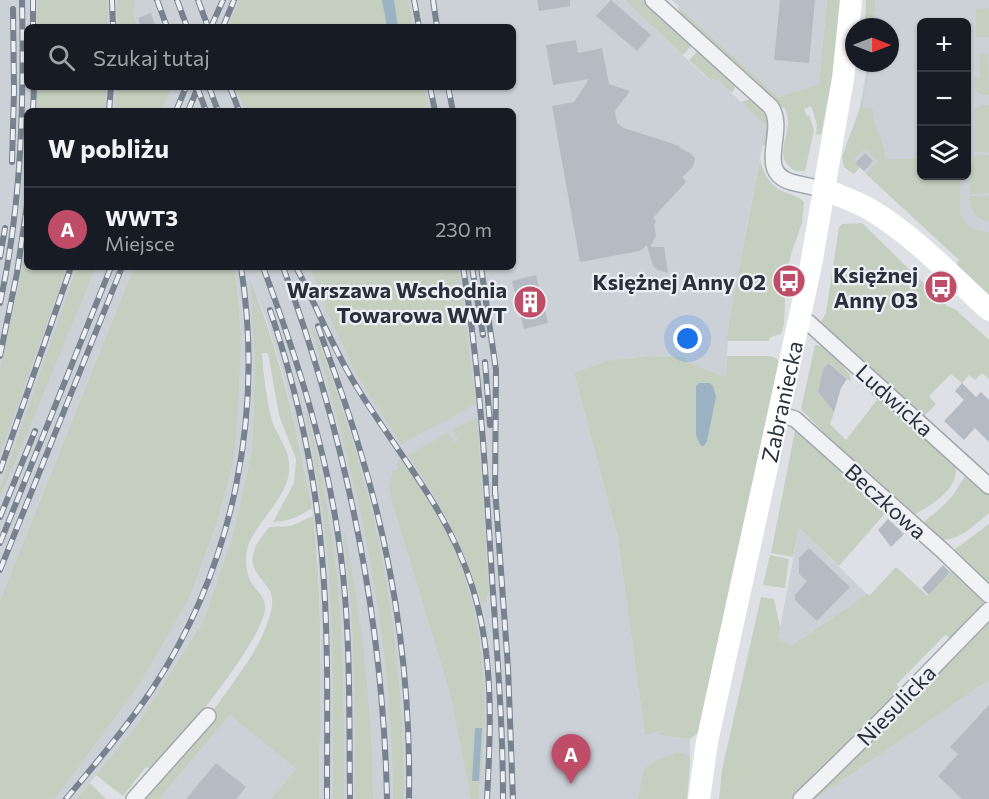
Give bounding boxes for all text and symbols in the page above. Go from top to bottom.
north arrow [845,18,899,72]
map controls [917,18,971,180]
button: + [917,18,971,72]
search box [24,24,516,90]
icon: search [45,41,78,74]
text: Szukaj tutaj [93,44,210,71]
button: − [917,72,971,126]
button: layers [917,126,971,180]
text: W pobliżu [48,132,169,163]
text: WWT3 [105,204,178,231]
text: A [60,217,75,241]
text: 230 m [435,217,492,241]
text: Miejsce [105,231,174,255]
place label: Księżnej Anny 03 [833,261,918,313]
bus stop icon: Księżnej Anny 02 [771,263,807,299]
place label: Księżnej Anny 02 [592,268,766,295]
bus stop icon: Księżnej Anny 03 [923,269,959,305]
place label: Warszawa Wschodnia Towarowa WWT [286,276,507,328]
building icon: Warszawa Wschodnia Towarowa WWT [512,284,548,320]
your location [673,324,702,353]
street label: Zabraniecka [755,338,808,465]
street label: Ludwicka [851,358,939,442]
street label: Beczkowa [840,457,932,545]
street label: Niesulicka [851,659,941,751]
pin: A [552,734,590,784]

